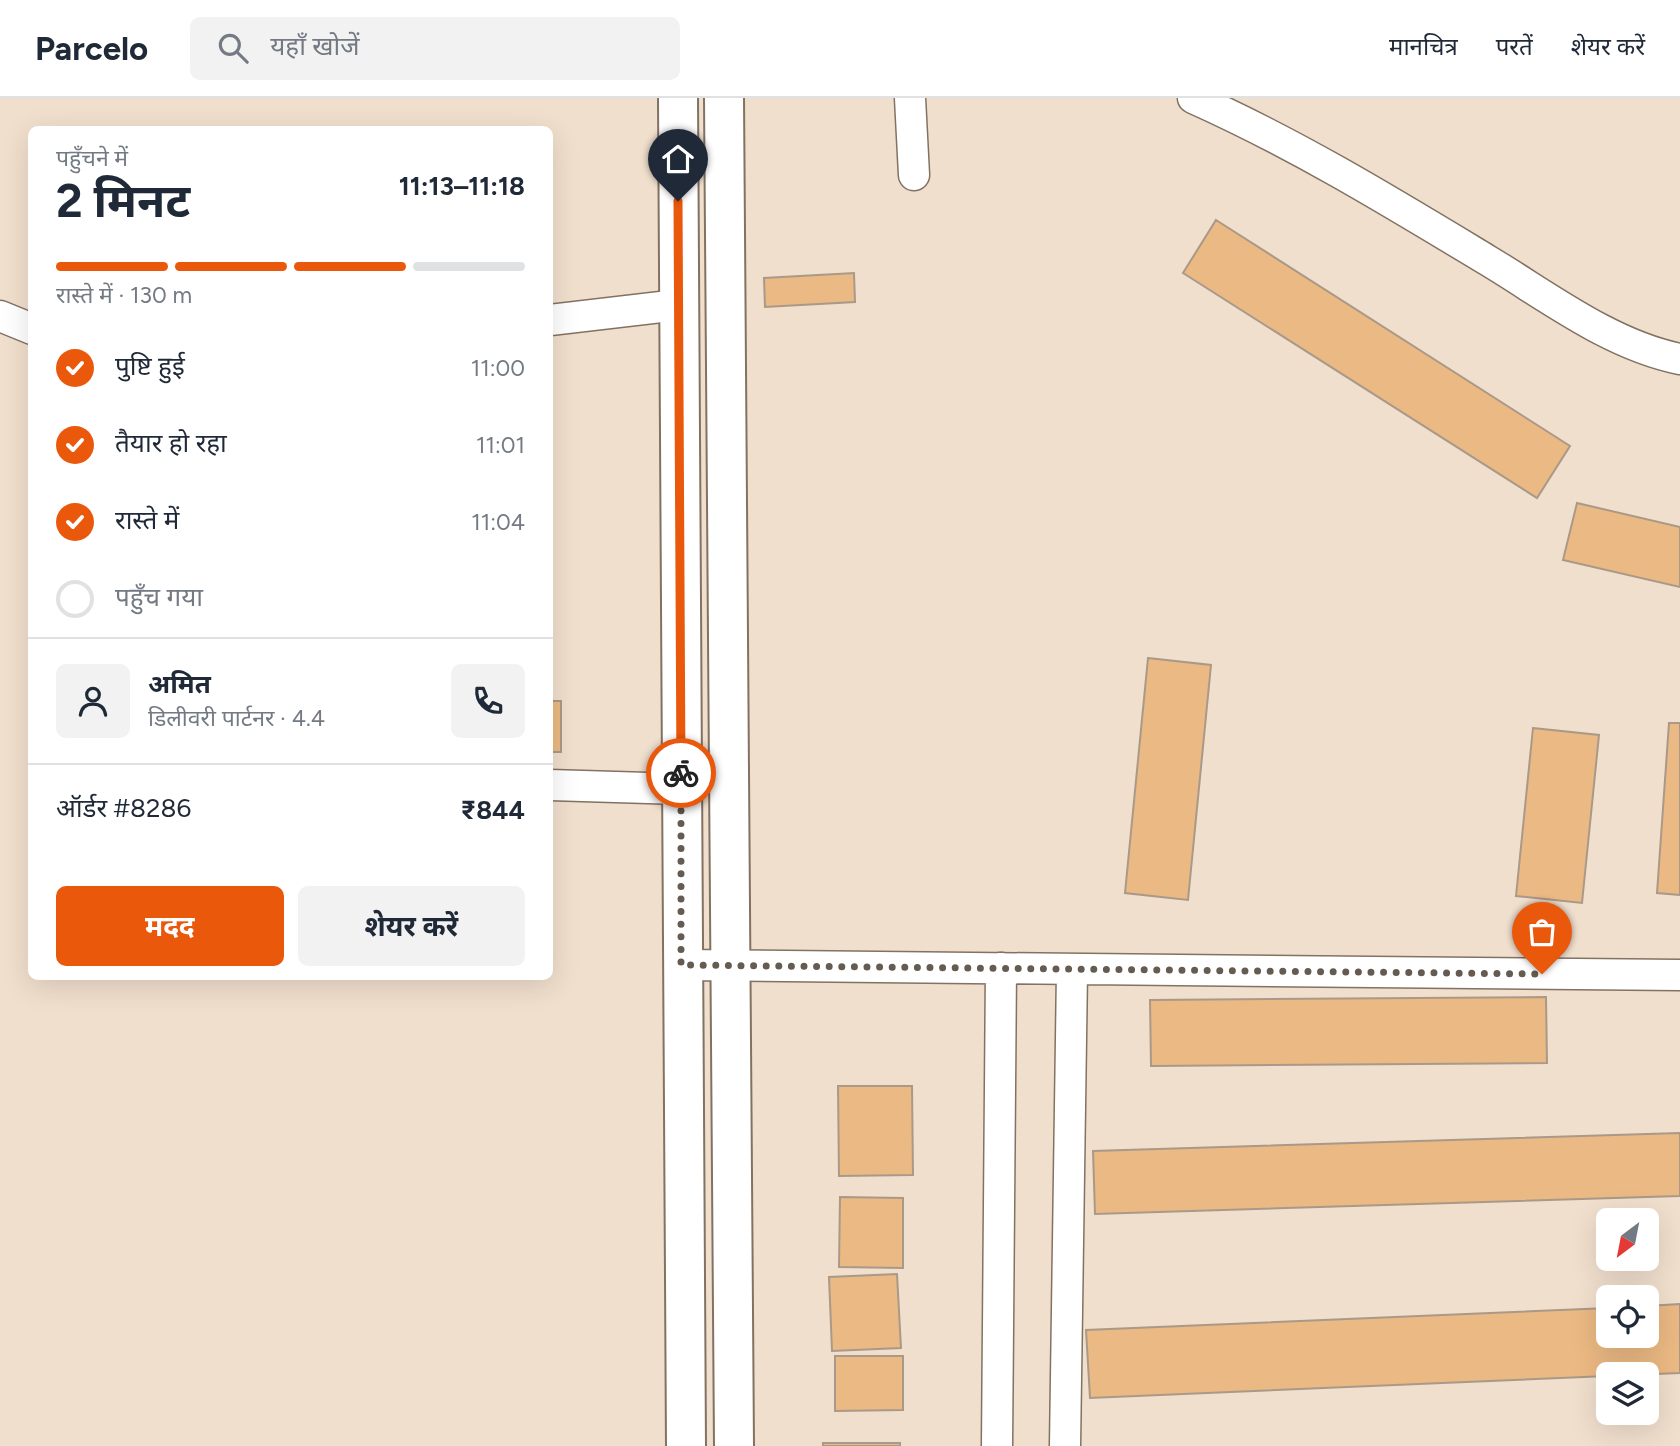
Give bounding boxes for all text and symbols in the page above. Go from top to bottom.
search box [190,17,680,80]
text: Parcelo [35,29,148,68]
icon: search [214,29,252,67]
text: यहाँ खोजें [270,30,360,62]
text: मानचित्र [1389,32,1458,61]
text: परतें [1496,32,1533,61]
text: शेयर करें [1571,32,1645,61]
pin [648,129,708,201]
icon: home [659,140,697,178]
text: पहुँचने में [56,144,128,172]
text: 11:13–11:18 [399,170,525,202]
text: 2 मिनट [56,173,190,229]
text: रास्ते में · 130 m [56,281,192,309]
icon: check [56,349,94,387]
text: पुष्टि हुई [115,350,185,382]
text: 11:00 [471,354,525,382]
icon: check [56,426,94,464]
text: तैयार हो रहा [115,427,227,459]
text: 11:01 [476,431,525,459]
icon: check [56,503,94,541]
text: रास्ते में [115,504,179,536]
text: 11:04 [471,508,525,536]
text: पहुँच गया [115,581,203,613]
button: person [56,664,130,738]
button: phone [451,664,525,738]
text: अमित [148,668,211,700]
text: डिलीवरी पार्टनर · 4.4 [148,704,325,732]
courier [646,738,716,808]
icon: bike [662,754,700,792]
text: ऑर्डर #8286 [56,792,191,824]
text: ₹844 [461,794,525,826]
button: मदद [56,886,284,966]
button: शेयर करें [298,886,525,966]
pin [1512,902,1572,974]
icon: bag [1523,913,1561,951]
north arrow [1596,1208,1659,1270]
map controls [1596,1208,1659,1425]
button: locate [1596,1285,1659,1348]
button: layers [1596,1362,1659,1425]

